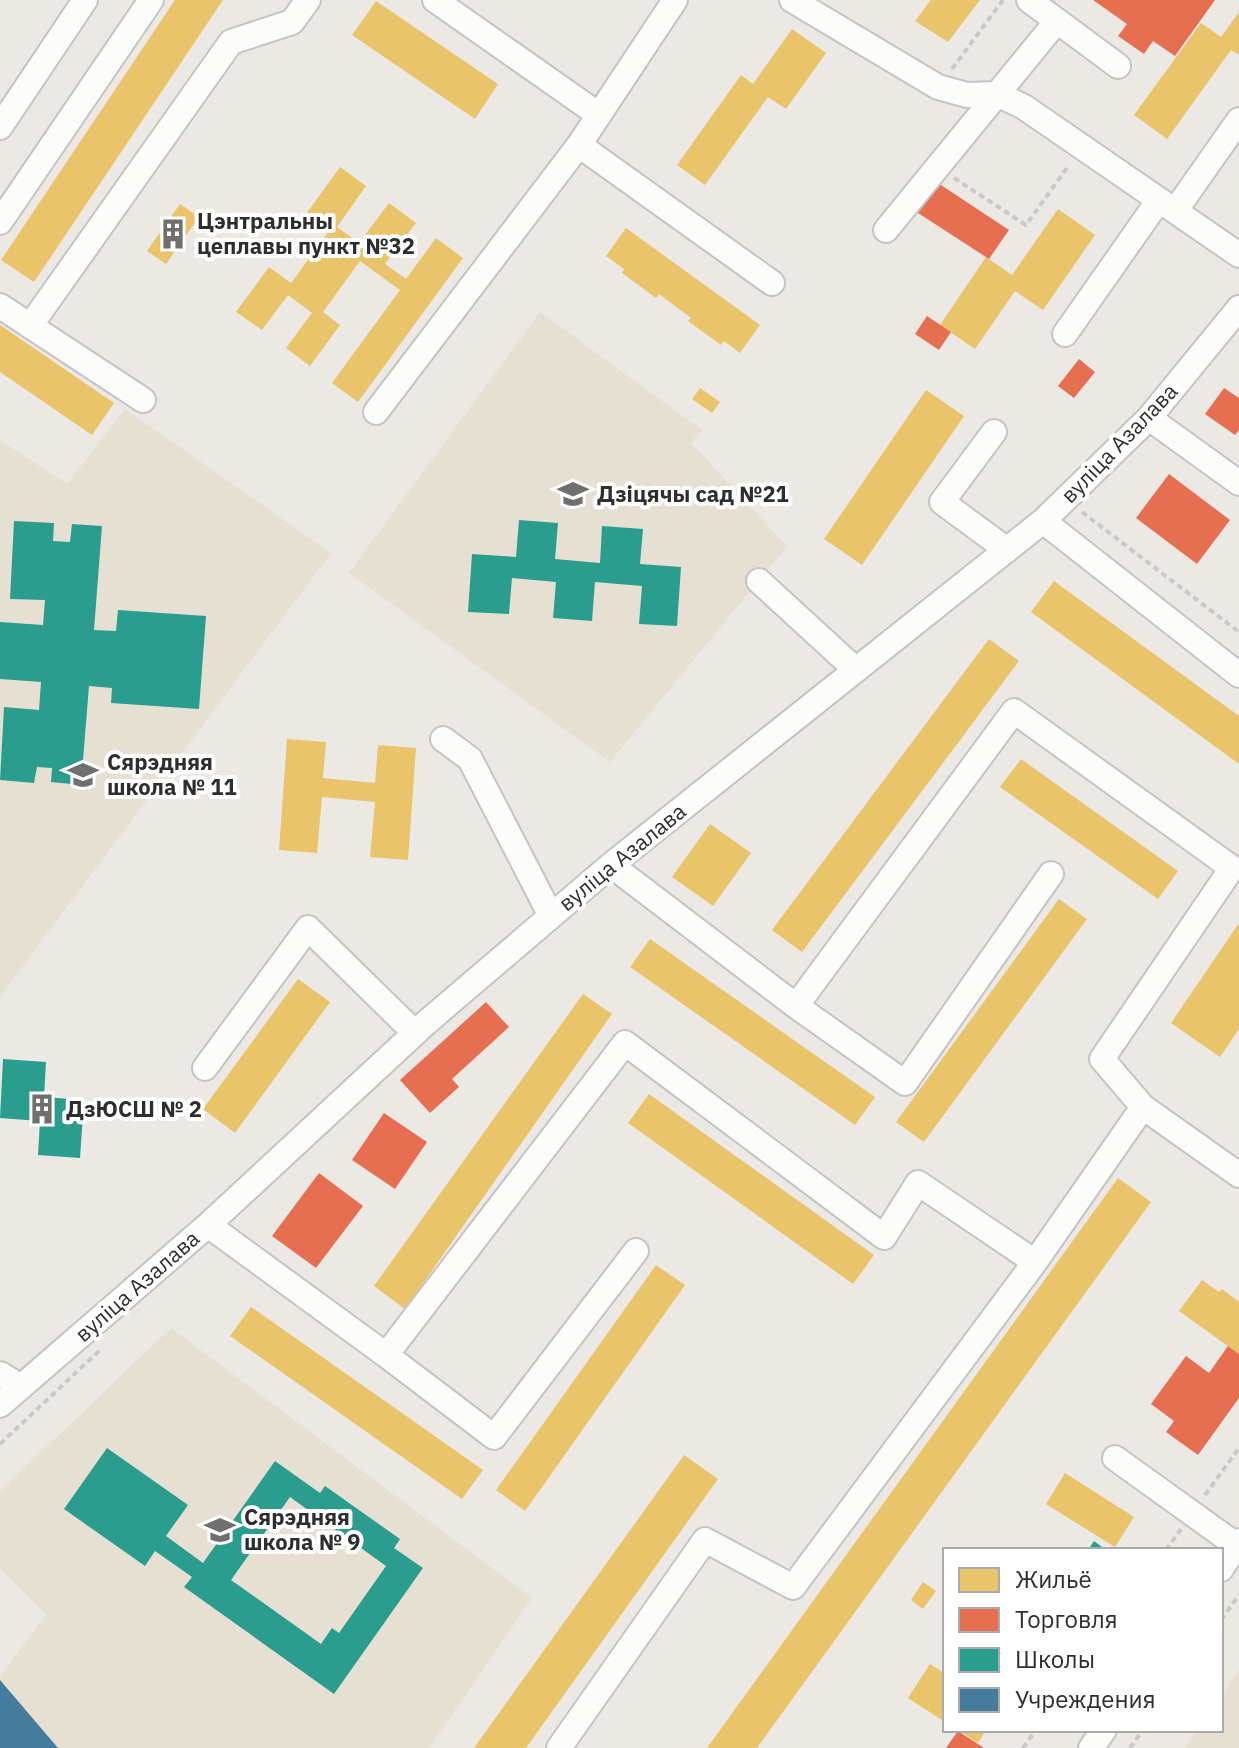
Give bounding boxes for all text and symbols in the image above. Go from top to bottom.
place label: Цэнтральны цеплавы пункт №32 [197,206,415,260]
building icon: Цэнтральны цеплавы пункт №32 [156,217,190,251]
street label: вуліца Азалава [1054,376,1183,509]
school or university icon: Дзіцячы сад №21 [556,477,590,511]
place label: Дзіцячы сад №21 [597,479,789,508]
place label: Сярэдняя школа № 11 [107,747,237,801]
school or university icon: Сярэдняя школа № 11 [66,758,100,792]
street label: вуліца Азалава [552,796,692,917]
building icon: ДзЮСШ № 2 [25,1092,59,1126]
place label: ДзЮСШ № 2 [66,1094,202,1123]
street label: вуліца Азалава [68,1223,205,1348]
place label: Сярэдняя школа № 9 [244,1502,360,1556]
school or university icon: Сярэдняя школа № 9 [203,1513,237,1547]
legend [943,1548,1223,1732]
text: Жильё [1015,1563,1092,1595]
text: Торговля [1015,1603,1118,1635]
text: Школы [1015,1643,1095,1675]
text: Учреждения [1015,1683,1156,1715]

